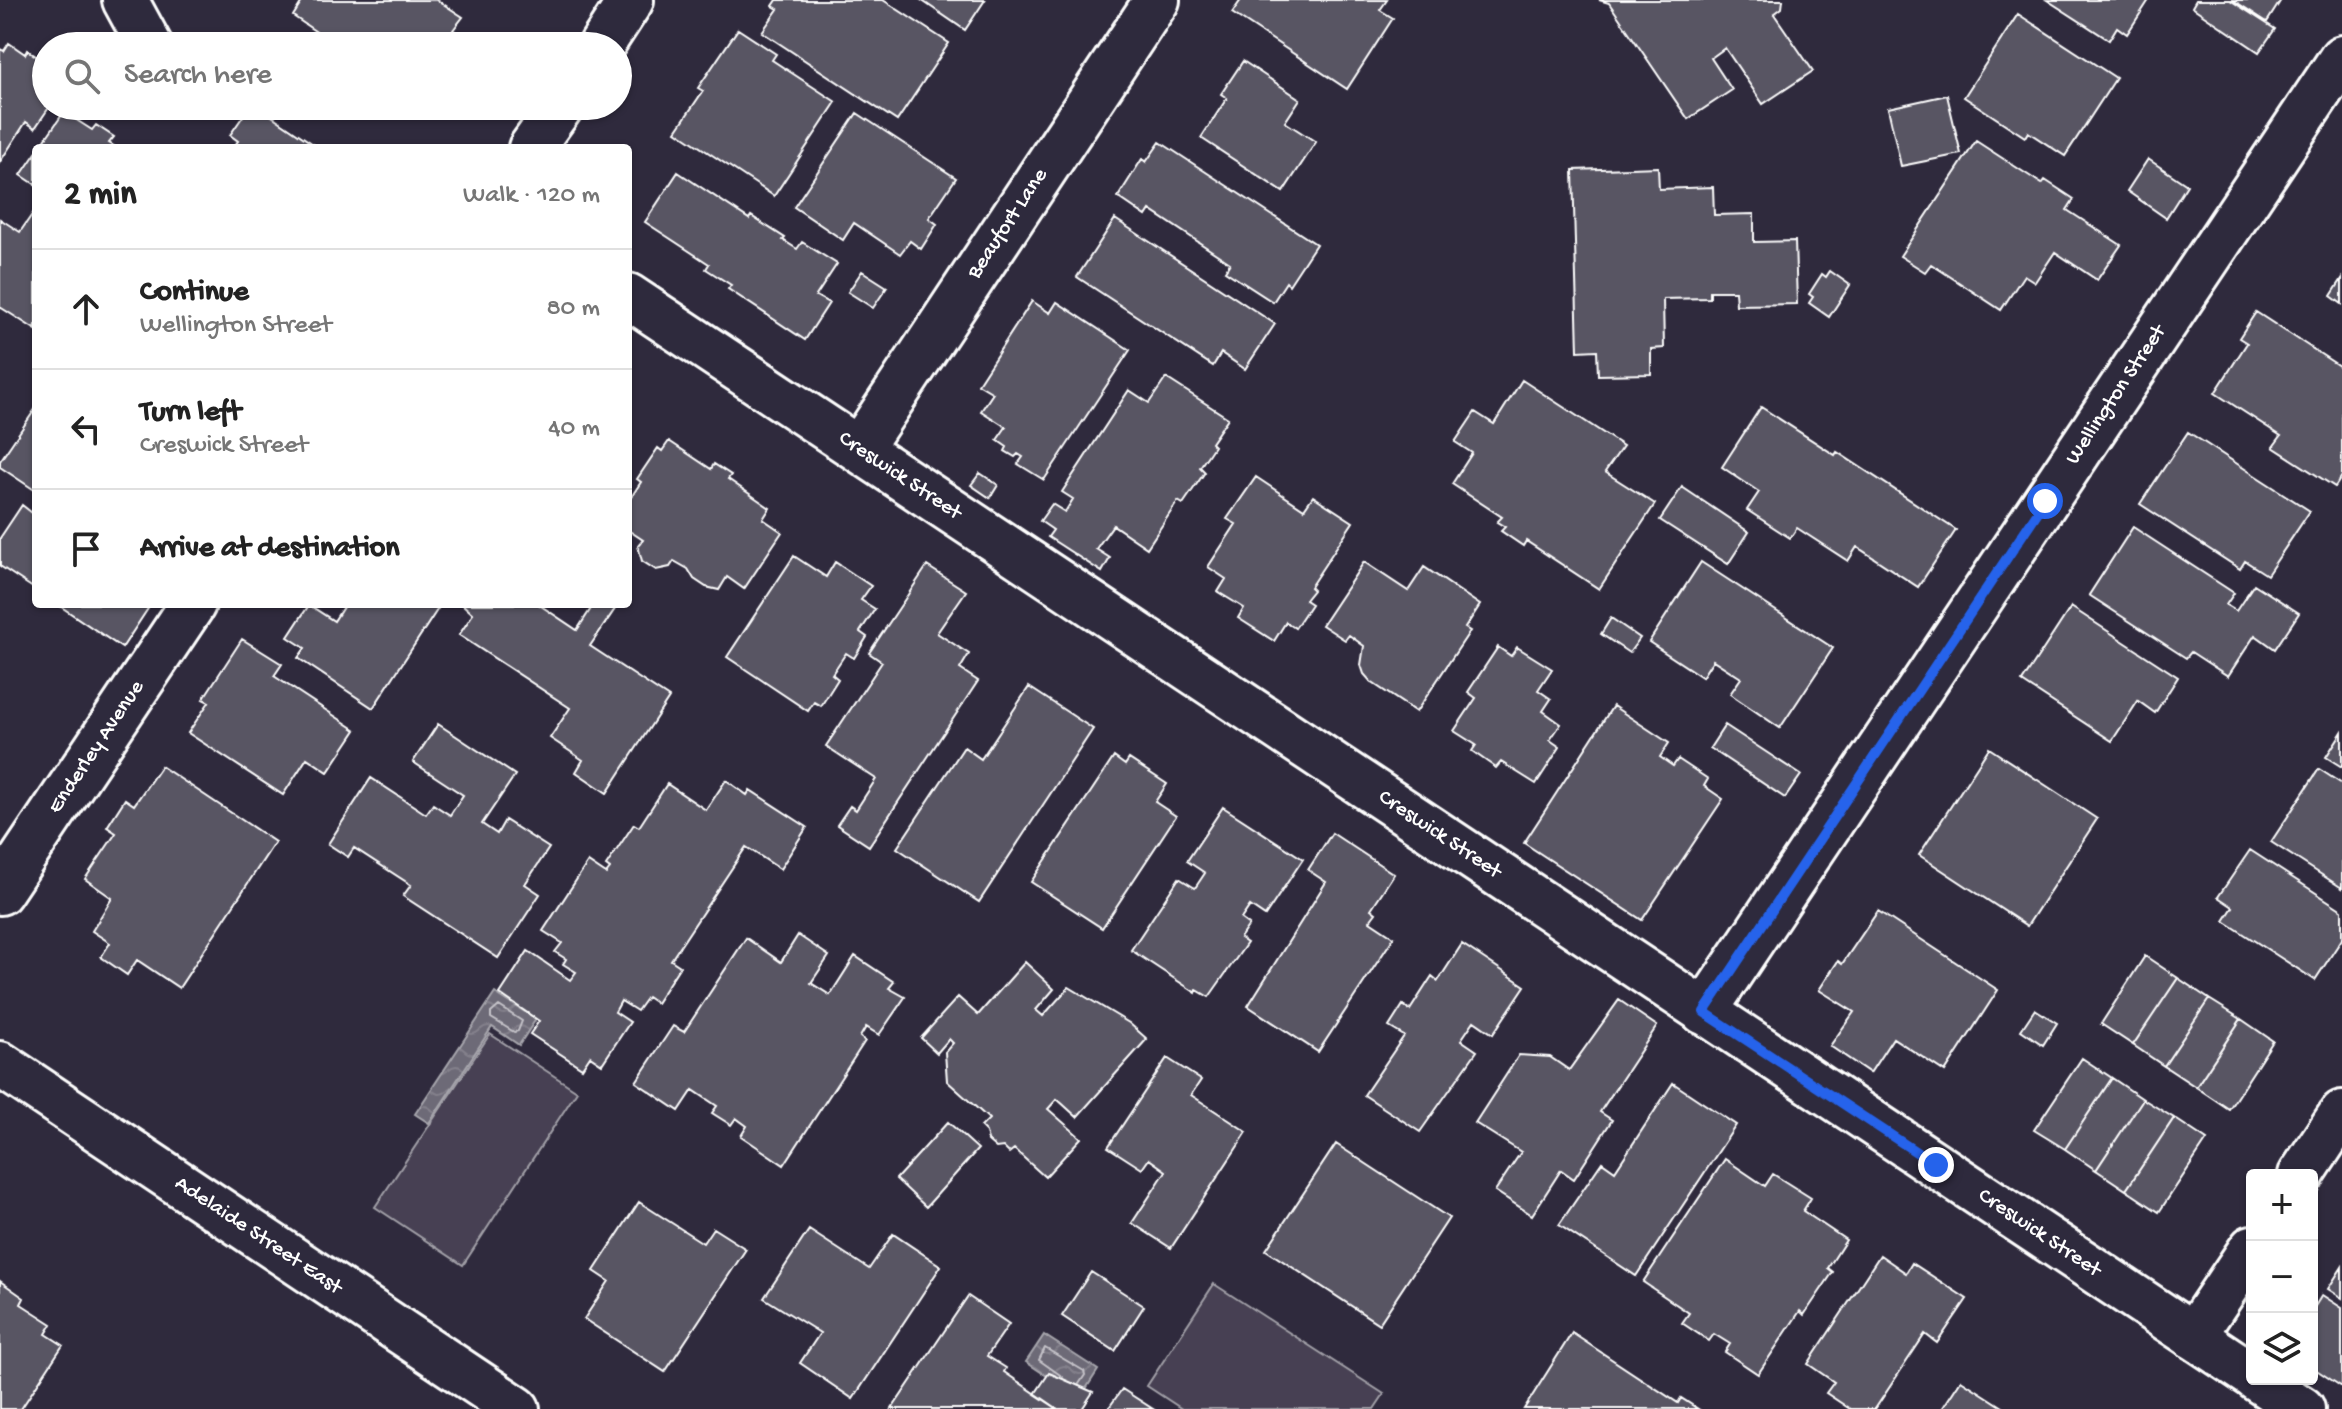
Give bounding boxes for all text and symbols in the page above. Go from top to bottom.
search box [32,32,632,120]
icon: search [60,54,104,98]
text: Search here [124,59,272,94]
street label: Beaufort Lane [962,163,1055,285]
text: 2 min [64,176,136,216]
text: Walk · 120 m [463,181,600,212]
text: Continue [140,276,249,311]
icon: ahead [64,287,108,331]
text: 80 m [546,294,600,325]
text: Wellington Street [140,311,332,342]
street label: Wellington Street [2061,319,2174,470]
text: Turn left [140,396,241,431]
icon: left [64,407,108,451]
text: 40 m [548,414,600,445]
street label: Creswick Street [833,426,968,528]
text: Creswick Street [140,431,308,462]
route start [2027,483,2063,519]
icon: arrive [64,527,108,571]
text: Arrive at destination [140,532,400,567]
street label: Enderley Avenue [43,675,151,819]
street label: Creswick Street [1373,785,1507,886]
route end [1918,1147,1954,1183]
map controls [2246,1169,2318,1385]
button: + [2246,1169,2318,1241]
street label: Adelaide Street East [169,1171,348,1302]
street label: Creswick Street [1973,1183,2107,1285]
button: − [2246,1241,2318,1313]
button: layers [2246,1313,2318,1385]

